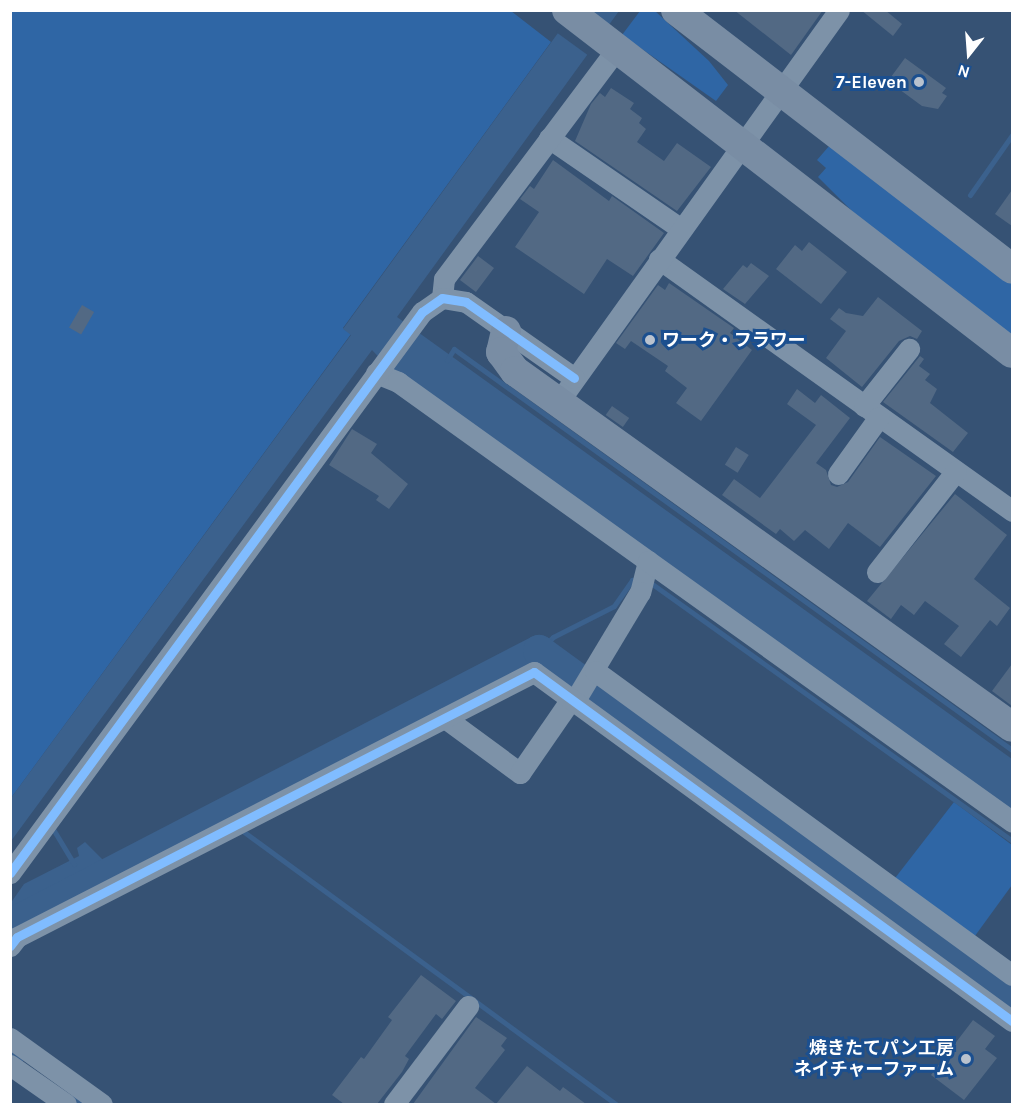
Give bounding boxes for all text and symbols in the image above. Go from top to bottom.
north arrow [939,24,999,84]
text: N [955,61,972,82]
place label: 7-Eleven [836,71,907,93]
marker: 7-Eleven [912,75,926,89]
place label: ワーク・フラワー [662,329,806,351]
marker: ワーク・フラワー [643,333,657,347]
place label: 焼きたてパン工房 ネイチャーファーム [792,1038,954,1080]
marker: 焼きたてパン工房 ネイチャーファーム [959,1052,973,1066]

